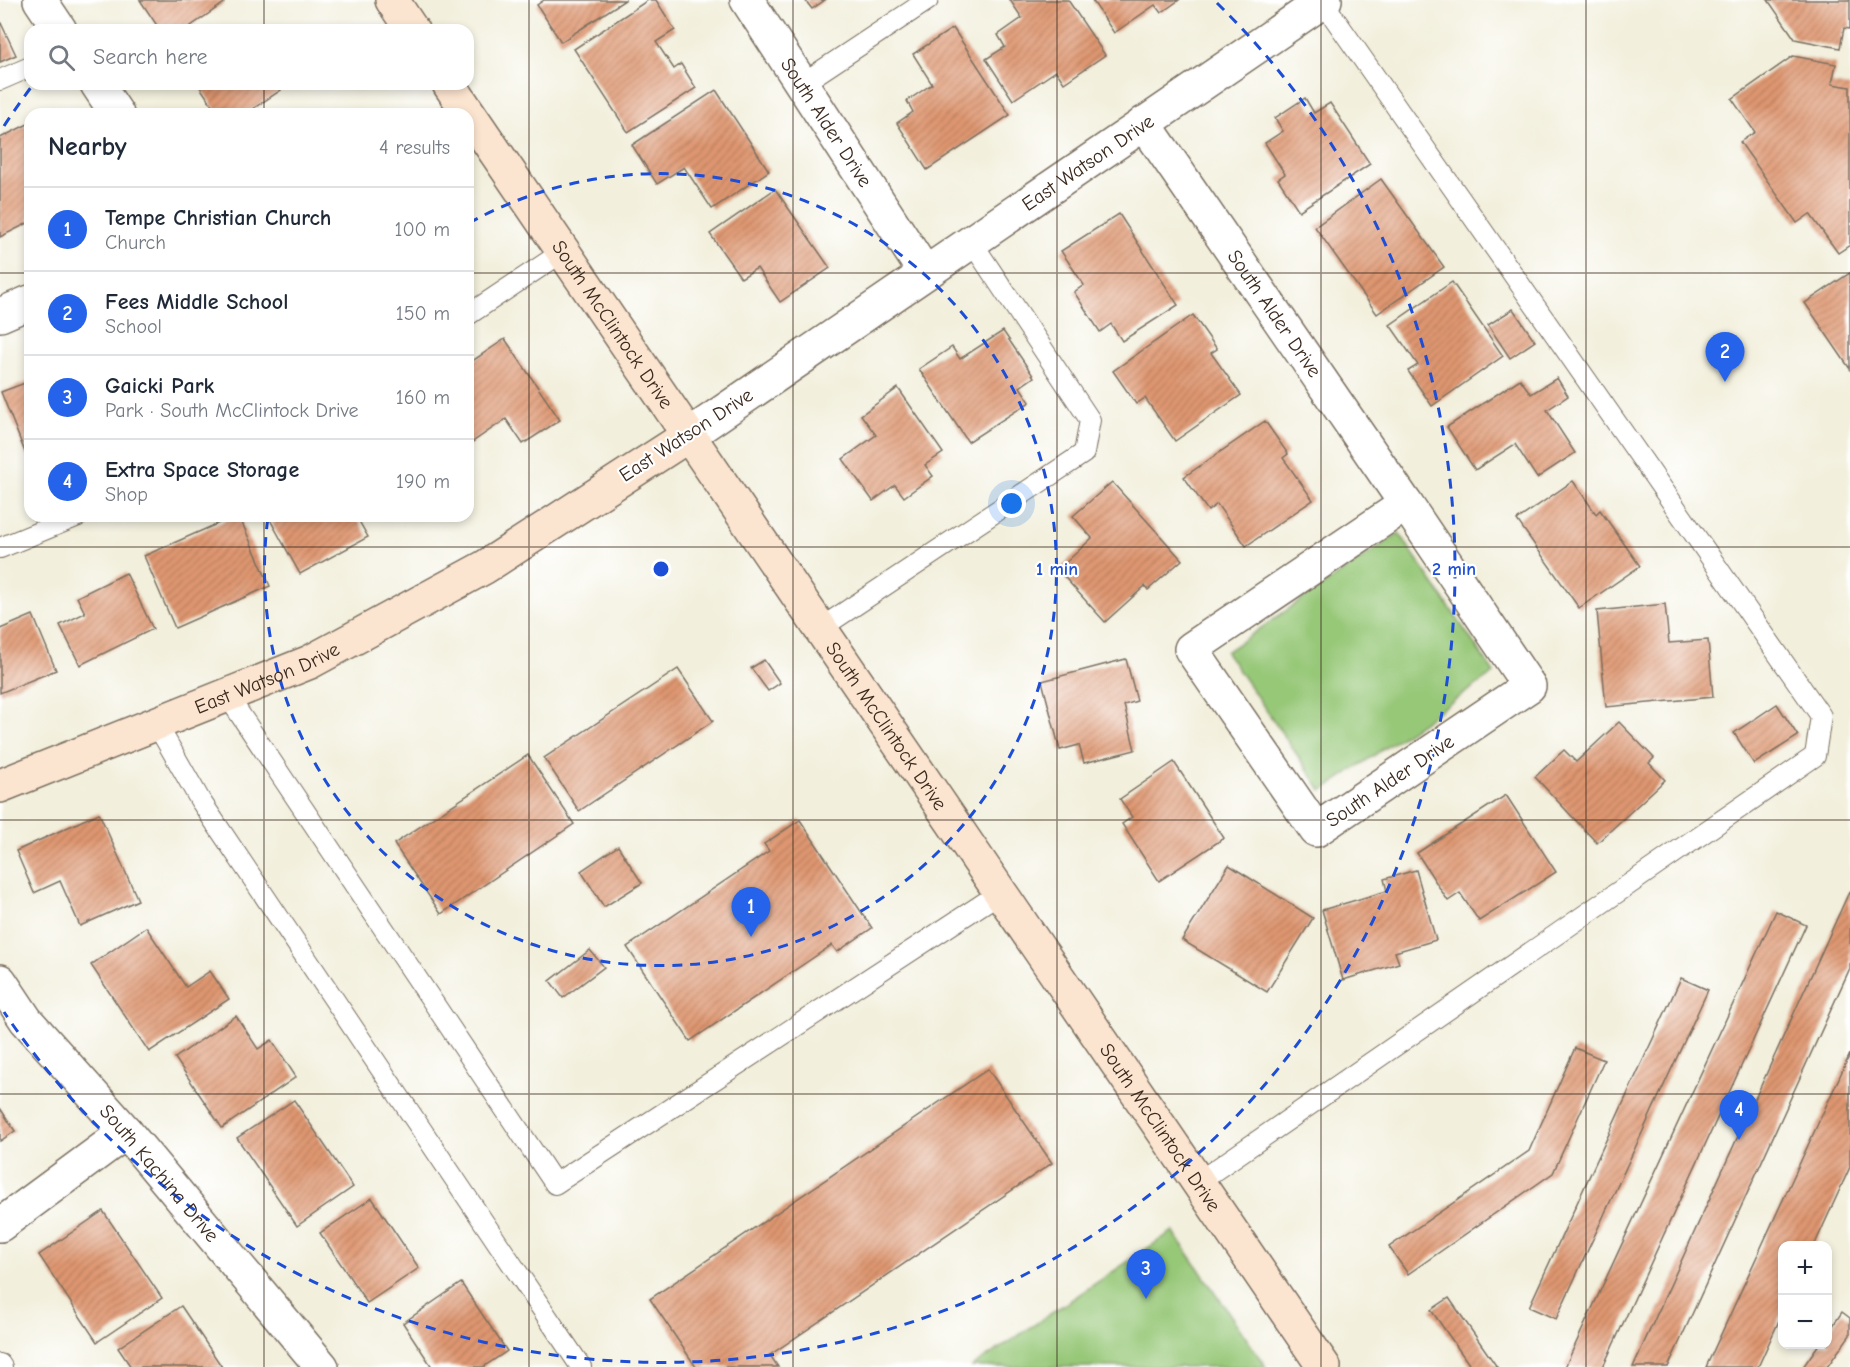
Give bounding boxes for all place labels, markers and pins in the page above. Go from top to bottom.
pin: 2 [1706,332,1744,382]
centre of rings [651,559,671,579]
pin: 1 [732,888,771,937]
pin: 4 [1720,1090,1758,1140]
pin: 3 [1126,1250,1166,1299]

